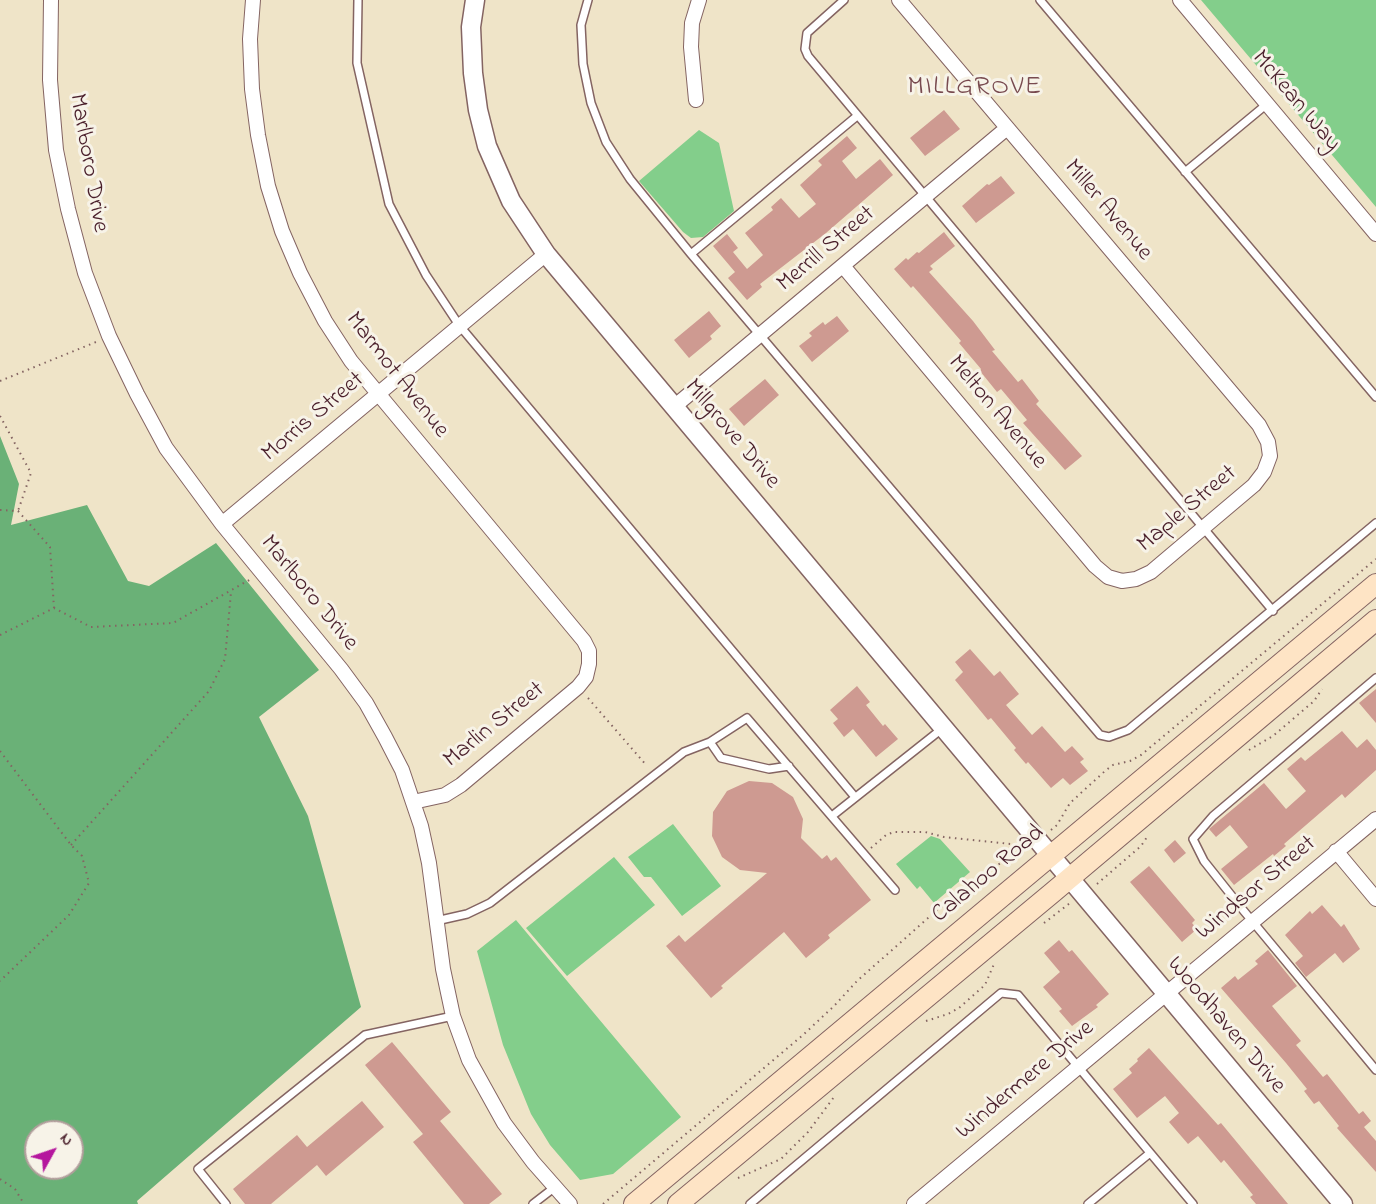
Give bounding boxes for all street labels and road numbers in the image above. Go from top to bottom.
street label: McKean Way [1244,46,1346,158]
street label: Marlboro Drive [61,91,113,235]
street label: Miller Avenue [1056,155,1158,267]
street label: Merrill Street [772,201,882,299]
street label: Marmot Avenue [338,307,454,445]
street label: Melton Avenue [940,350,1052,476]
street label: Morris Street [257,367,371,469]
street label: Millgrove Drive [677,374,785,496]
street label: Maple Street [1132,460,1244,560]
street label: Marlboro Drive [253,530,363,658]
street label: Marlin Street [439,677,551,775]
street label: Calahoo Road [927,820,1051,930]
street label: Windsor Street [1191,830,1323,948]
street label: Woodhaven Drive [1159,952,1291,1100]
street label: Windermere Drive [951,1015,1101,1147]

